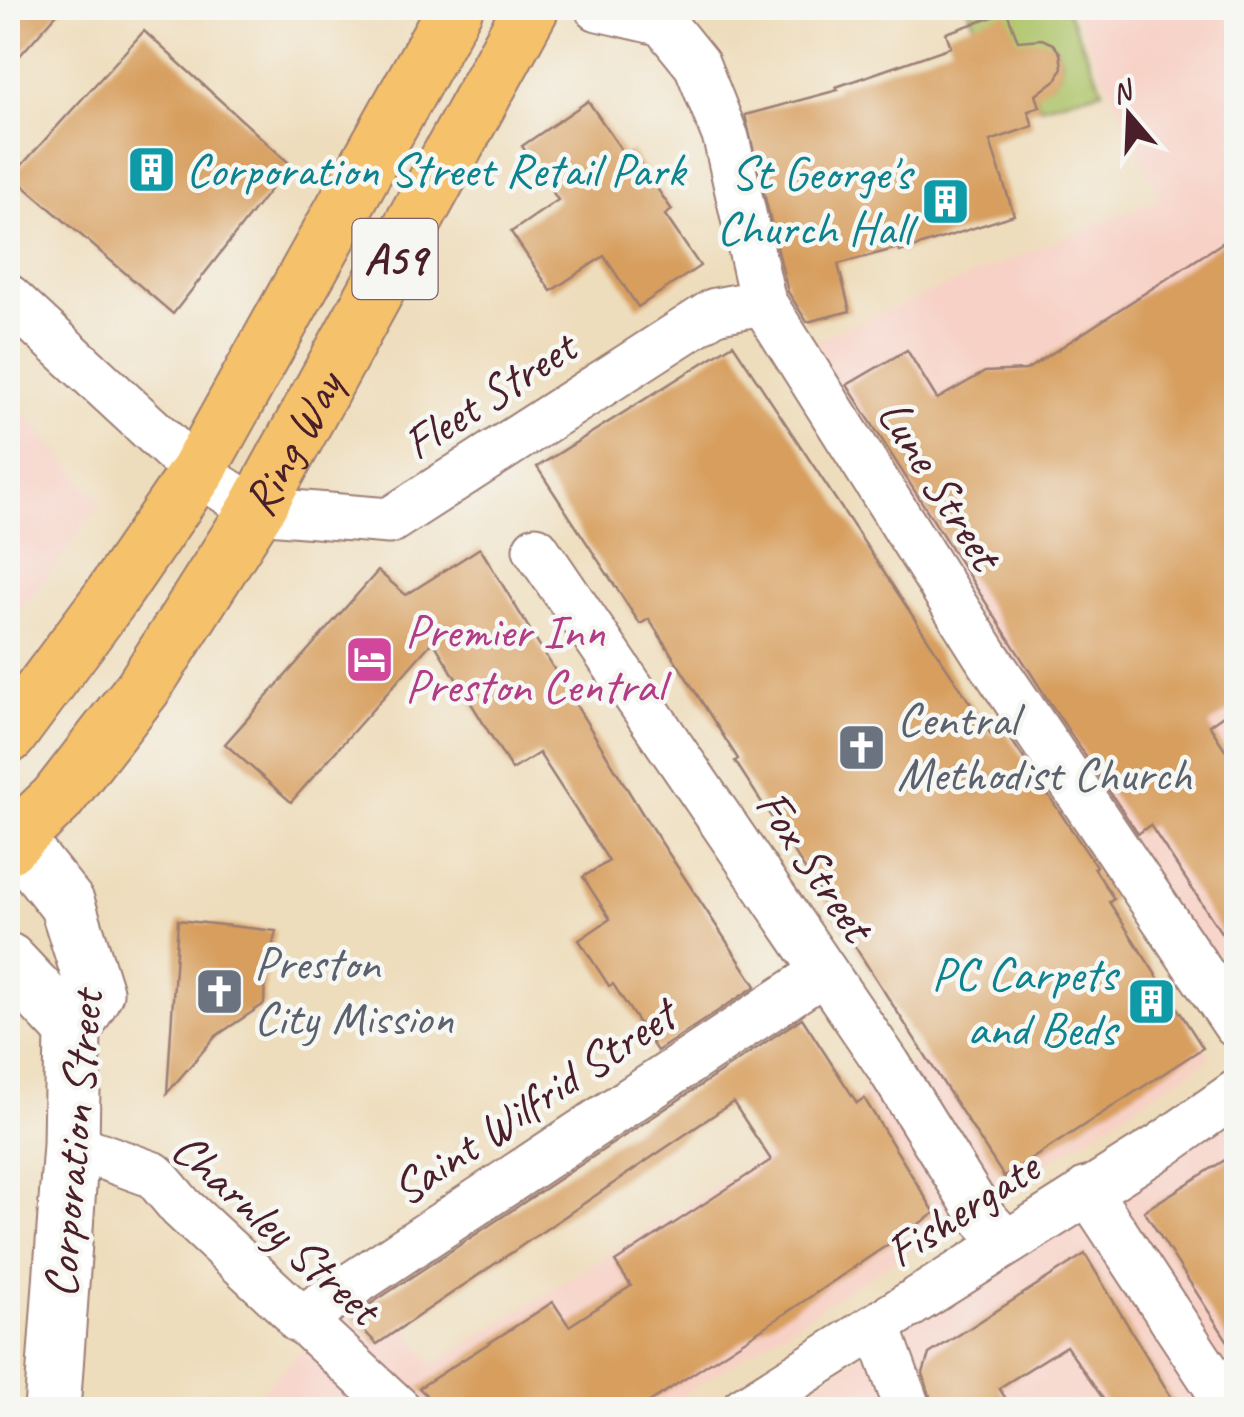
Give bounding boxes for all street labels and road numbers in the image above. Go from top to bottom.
road number: A59 [352,219,438,299]
street label: Fleet Street [392,315,590,473]
street label: Ring Way [229,358,358,526]
street label: Lune Street [865,388,1018,583]
street label: Fox Street [743,778,890,955]
street label: Saint Wilfrid Street [380,982,691,1219]
street label: Corporation Street [30,984,117,1300]
street label: Charnley Street [159,1119,396,1340]
street label: Fishergate [874,1136,1053,1281]

